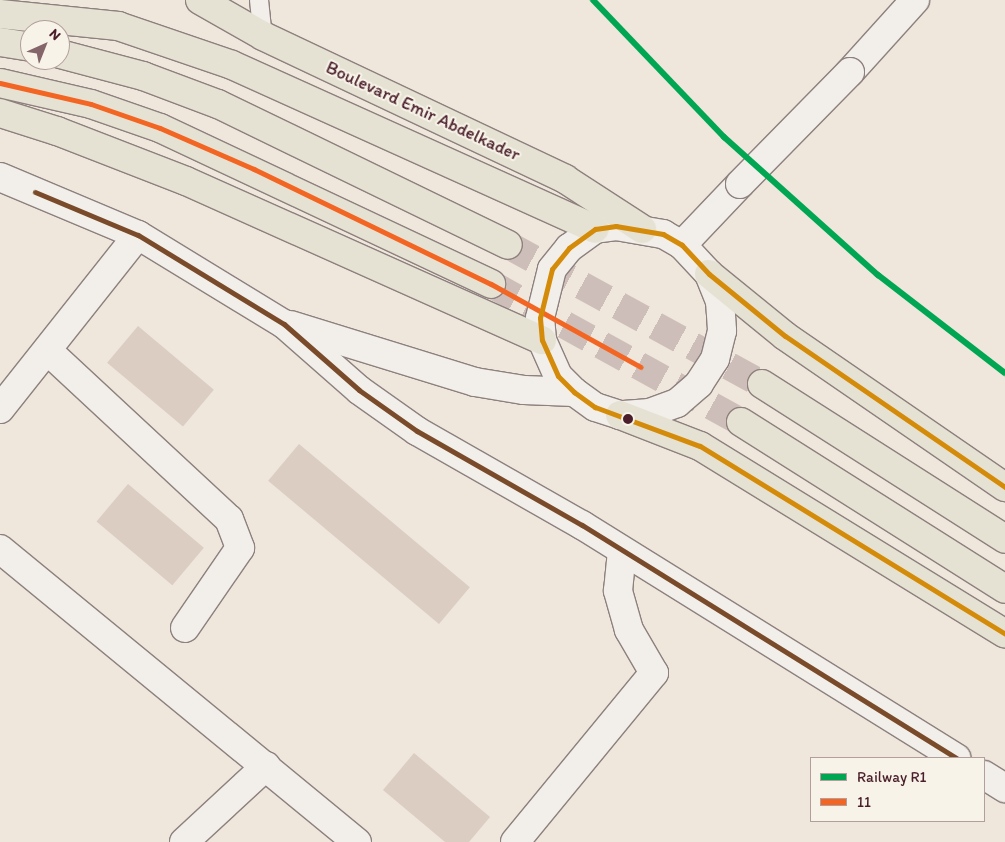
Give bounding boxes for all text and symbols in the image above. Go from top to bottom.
north arrow [20,20,70,70]
text: N [46,25,64,44]
street label: Boulevard Emir Abdelkader [323,56,523,166]
unlabelled marker [623,414,633,424]
legend [810,757,985,822]
text: Railway R1 [857,768,926,786]
text: 11 [857,793,871,811]

